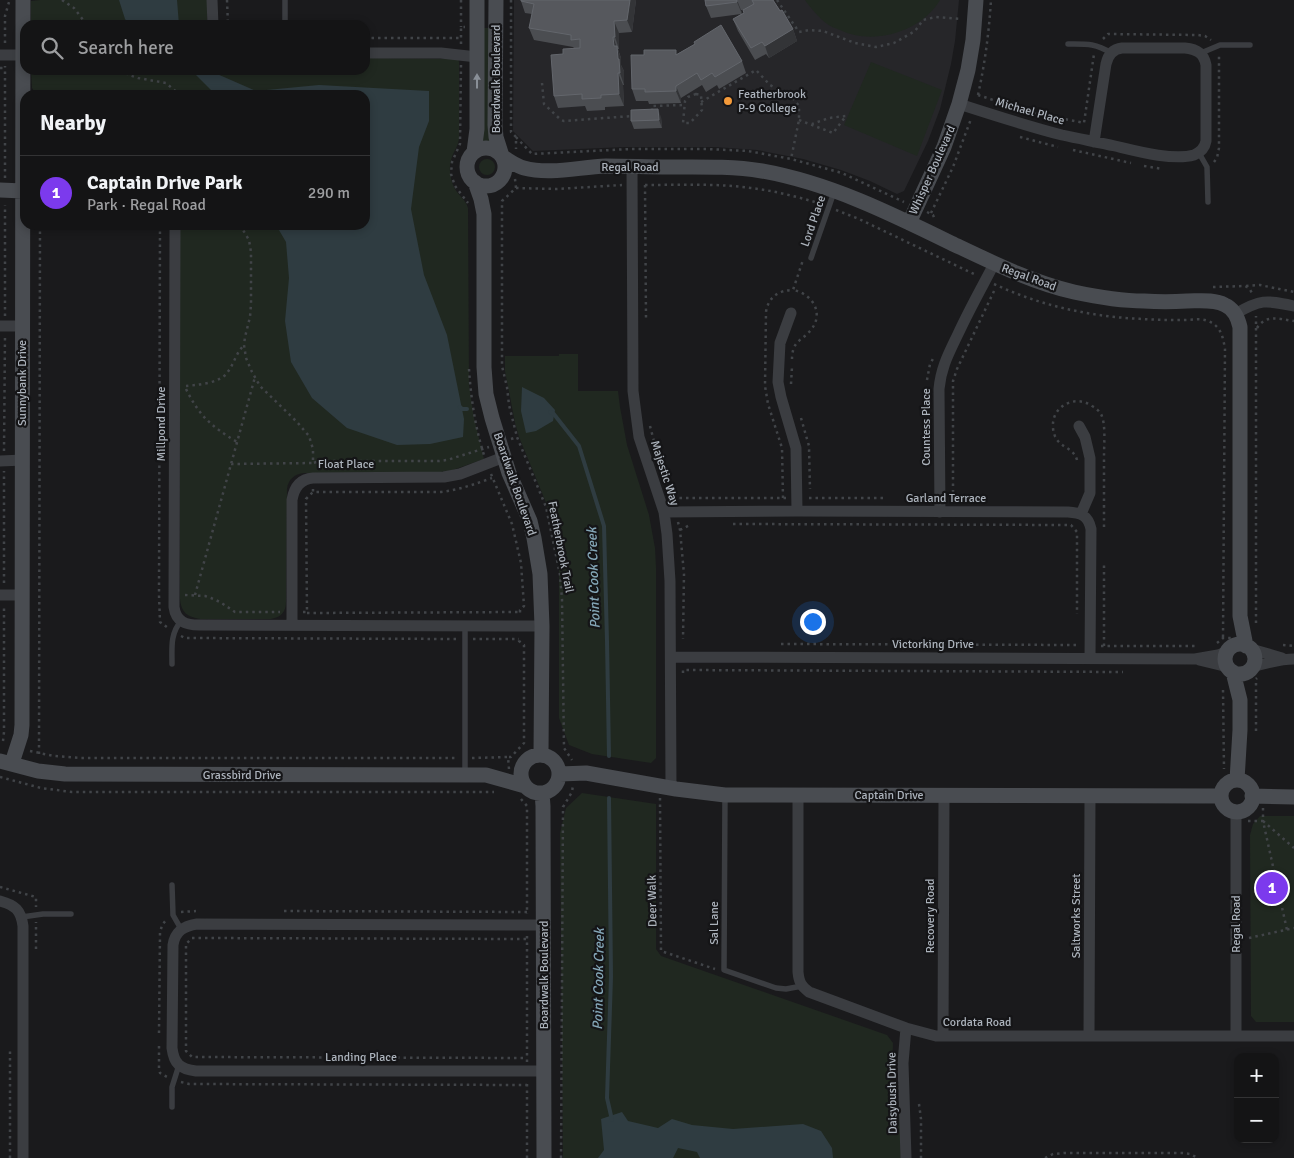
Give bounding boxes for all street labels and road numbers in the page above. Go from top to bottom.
street label: Boardwalk Boulevard [489,25,504,133]
street label: Michael Place [994,94,1066,129]
street label: Whisper Boulevard [906,123,959,217]
street label: Regal Road [601,160,659,175]
street label: Lord Place [798,193,829,249]
street label: Regal Road [999,261,1058,294]
street label: Sunnybank Drive [15,340,30,426]
street label: Millpond Drive [154,387,169,461]
street label: Countess Place [919,388,934,466]
street label: Boardwalk Boulevard [490,430,539,538]
street label: Majestic Way [647,439,682,508]
street label: Float Place [318,457,374,472]
street label: Garland Terrace [906,491,986,506]
street label: Featherbrook Trail [544,500,577,595]
street label: Victorking Drive [892,637,974,652]
street label: Grassbird Drive [203,768,281,783]
street label: Captain Drive [854,788,924,803]
street label: Saltworks Street [1069,874,1084,958]
street label: Deer Walk [645,875,660,927]
street label: Recovery Road [923,879,938,953]
street label: Regal Road [1229,895,1244,953]
street label: Sal Lane [707,901,722,945]
street label: Boardwalk Boulevard [537,921,552,1029]
street label: Cordata Road [943,1015,1011,1030]
street label: Landing Place [325,1050,397,1065]
street label: Daisybush Drive [884,1052,901,1134]

